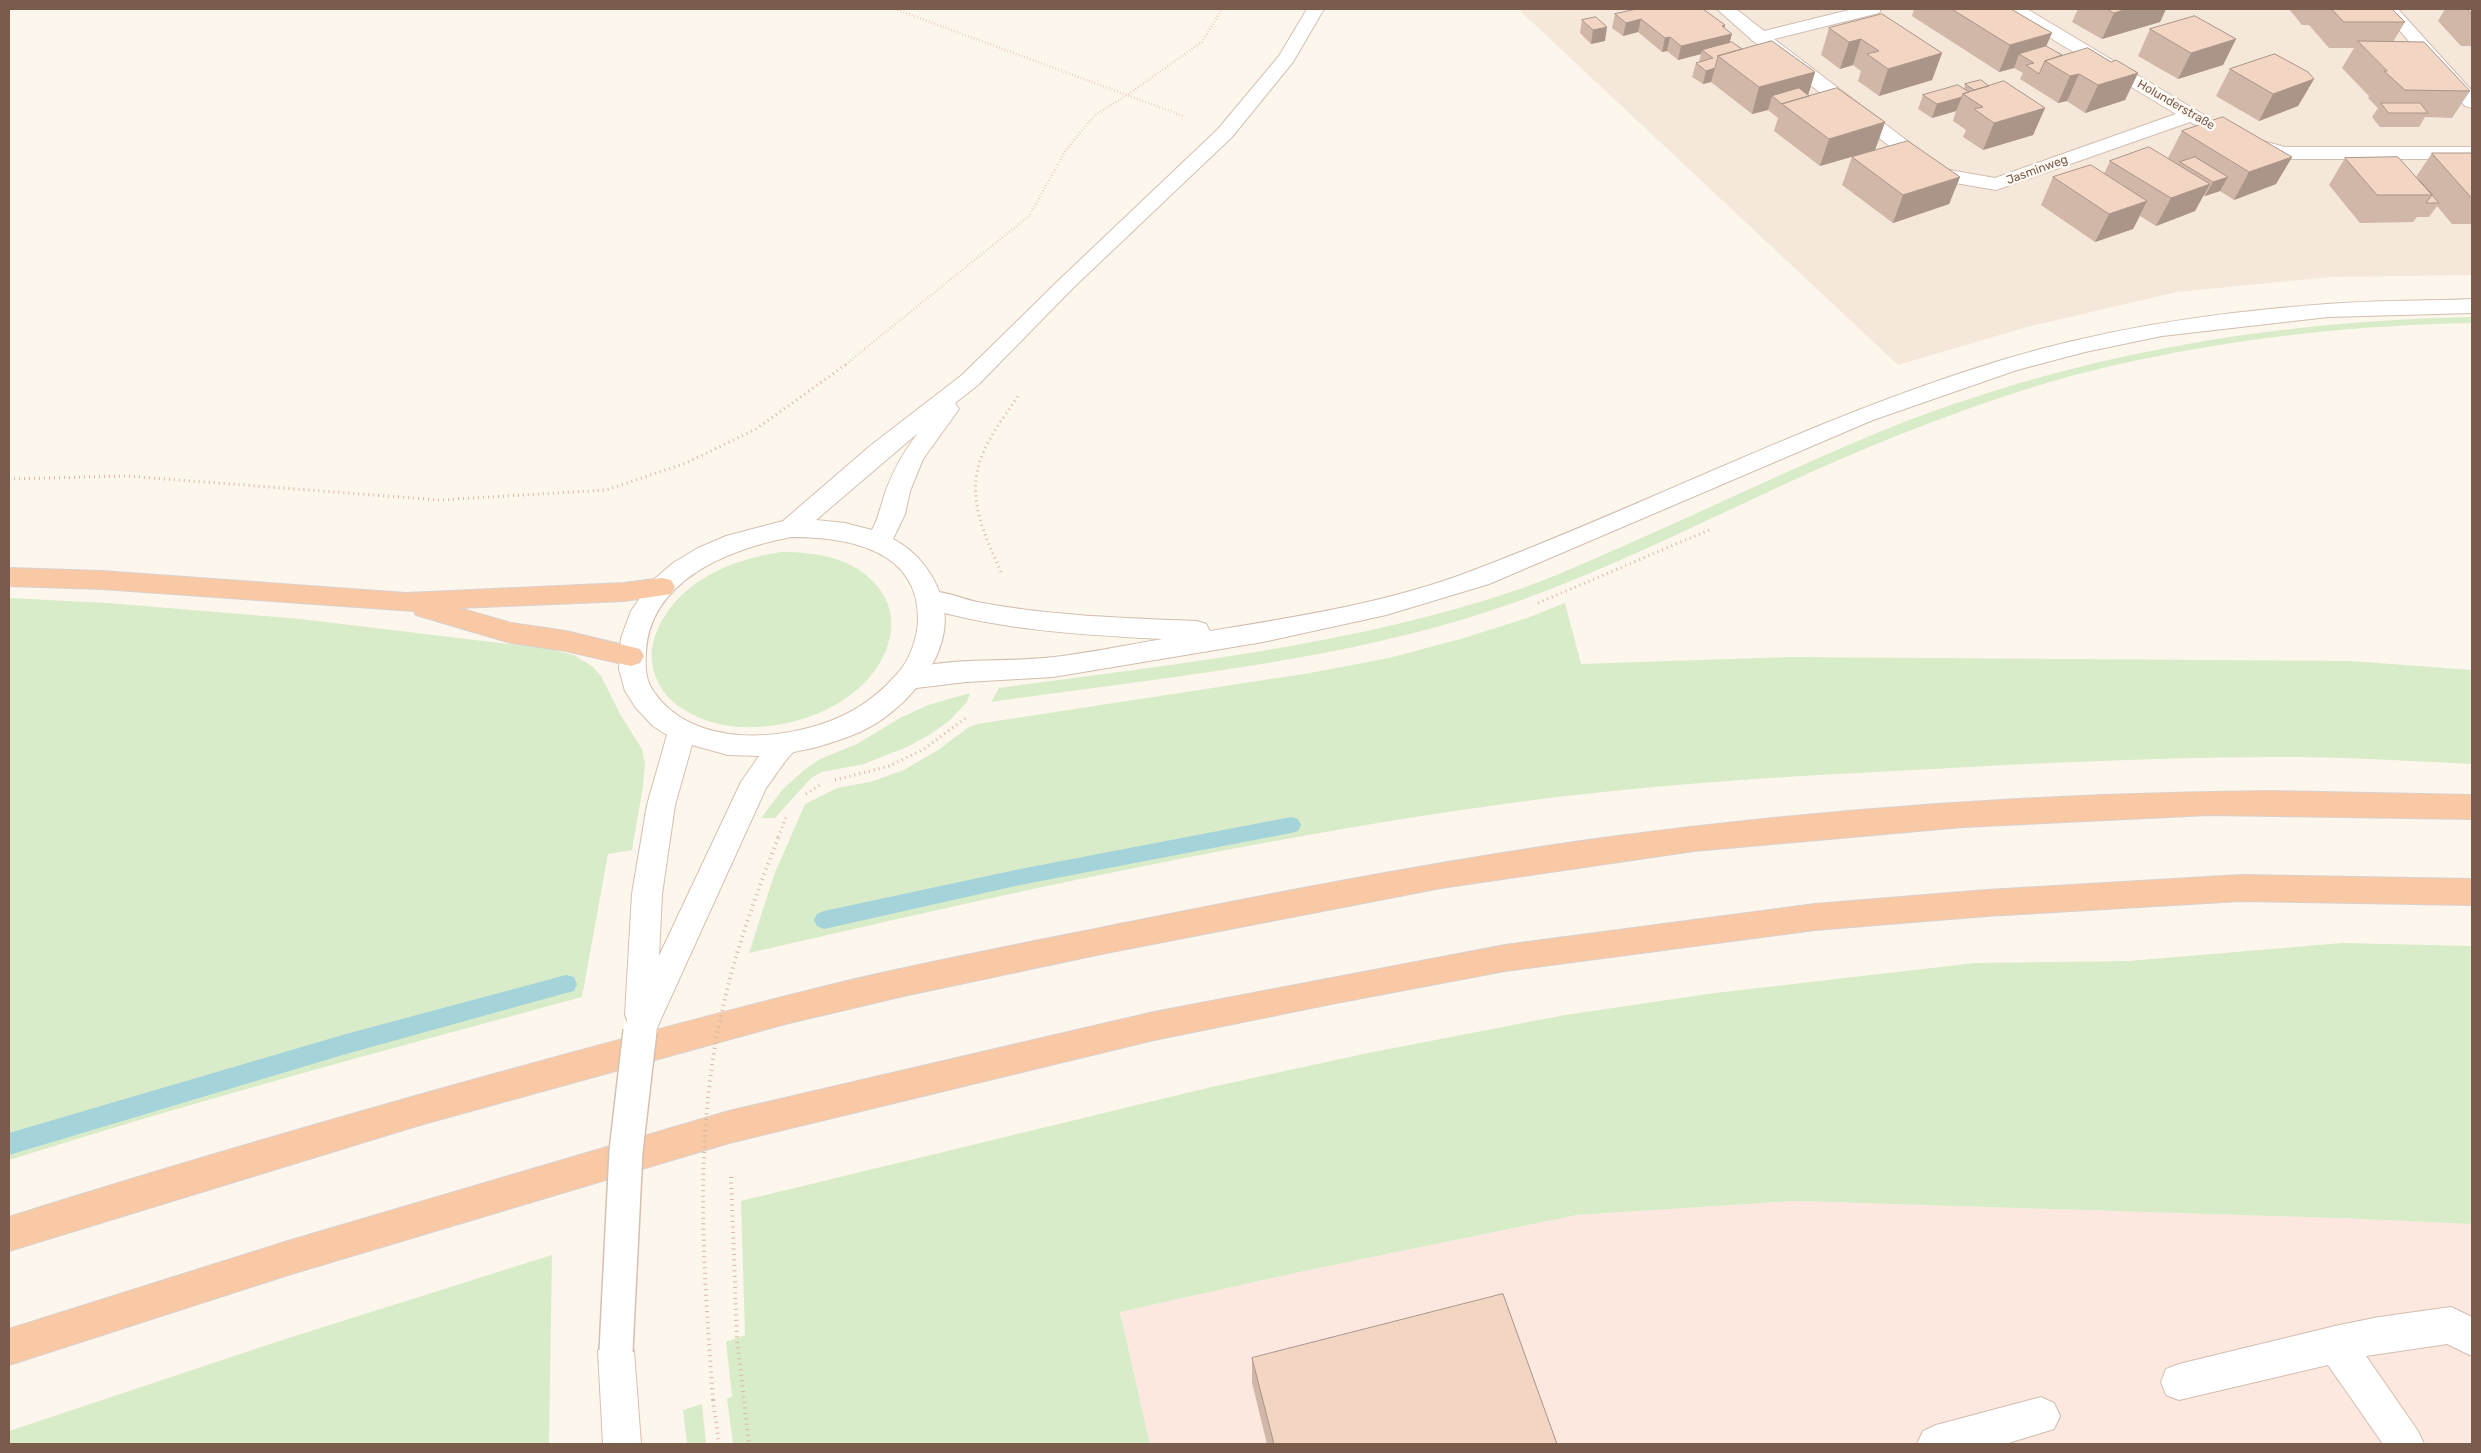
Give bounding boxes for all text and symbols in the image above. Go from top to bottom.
street label: Holunderstraße [2135,77,2217,133]
street label: Jasminweg [2004,152,2070,188]

